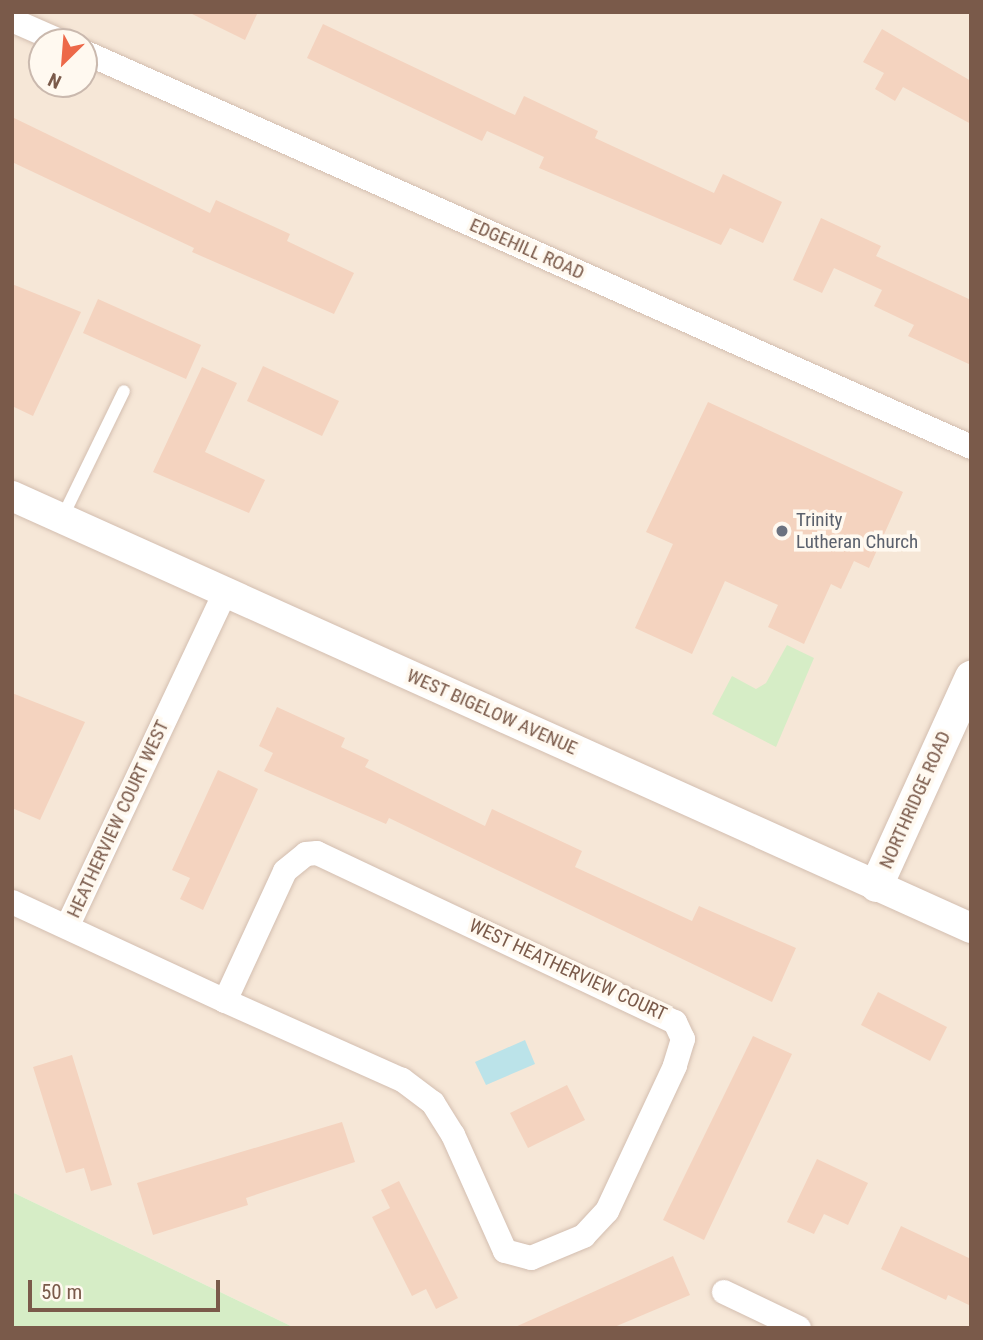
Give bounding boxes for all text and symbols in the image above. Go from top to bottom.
north arrow [28,28,98,98]
text: N [45,68,65,94]
street label: EDGEHILL ROAD [466,214,588,284]
place label: Trinity Lutheran Church [796,509,918,553]
marker: Trinity Lutheran Church [774,523,790,539]
street label: WEST BIGELOW AVENUE [403,664,581,760]
street label: HEATHERVIEW COURT WEST [62,716,174,922]
street label: NORTHRIDGE ROAD [874,728,956,872]
street label: WEST HEATHERVIEW COURT [465,914,671,1026]
scale bar [32,1266,224,1310]
text: 50 m [41,1280,82,1304]

